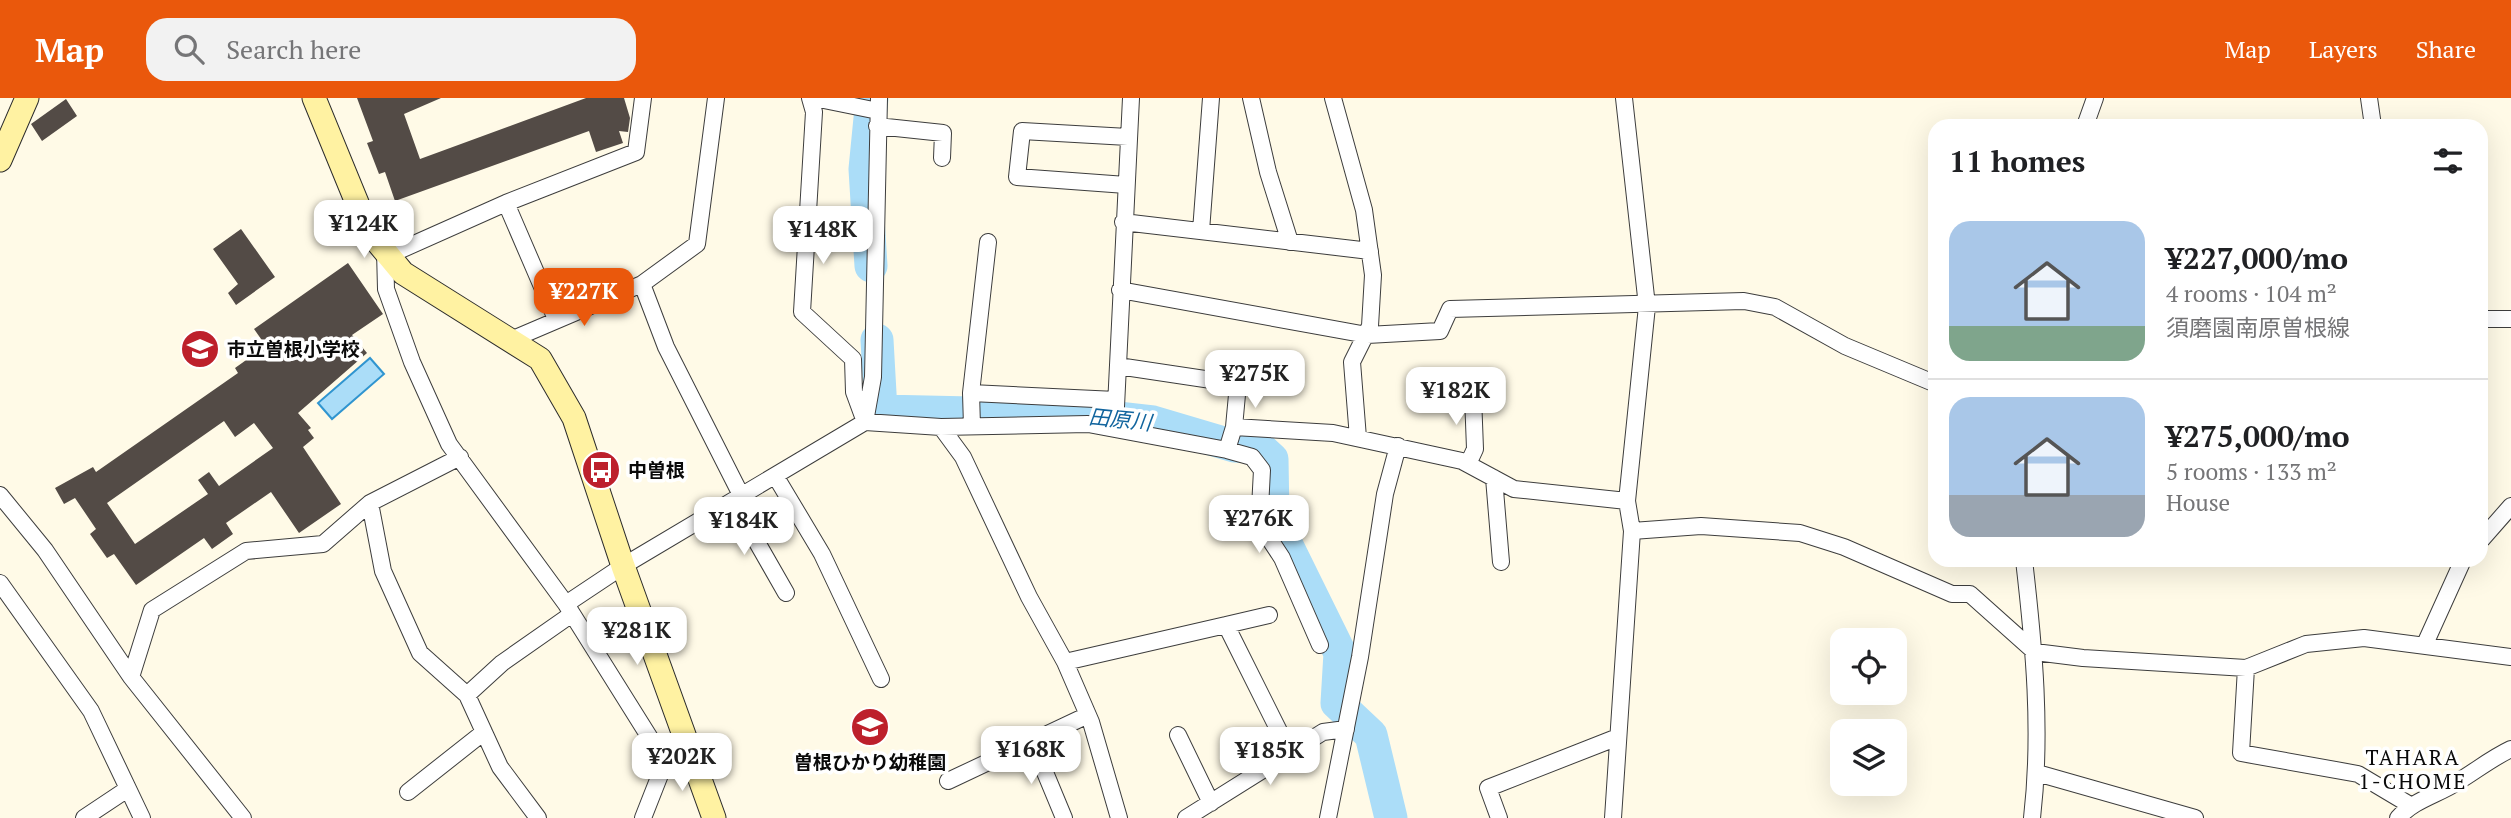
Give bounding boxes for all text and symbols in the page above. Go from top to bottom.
search box [146,18,636,81]
text: Map [35,28,104,71]
icon: search [170,30,208,68]
text: Search here [226,32,361,66]
text: Map [2224,33,2271,65]
text: Layers [2309,33,2378,65]
text: Share [2416,33,2476,65]
text: 11 homes [1949,141,2085,181]
icon: filters [2429,142,2467,180]
pin: ¥124K [315,200,413,260]
pin: ¥148K [774,206,872,266]
text: ¥124K [330,207,398,238]
text: ¥148K [789,213,857,244]
text: ¥227,000/mo [2166,238,2348,278]
icon: home [2005,249,2089,333]
pin: ¥227K [535,268,633,328]
text: ¥227K [550,275,618,306]
text: 4 rooms · 104 m² [2166,278,2337,309]
text: 須磨園南原曽根線 [2166,312,2350,343]
school or university icon: 市立曽根小学校 [179,328,221,370]
place label: 市立曽根小学校 [227,336,360,361]
pin: ¥275K [1206,350,1304,410]
text: ¥275K [1221,357,1289,388]
pin: ¥182K [1407,368,1505,427]
text: ¥182K [1422,374,1490,405]
water label: 田原川 [1087,402,1155,436]
text: ¥275,000/mo [2166,416,2350,456]
icon: home [2005,425,2089,509]
bus stop icon: 中曽根 [580,449,622,491]
text: 5 rooms · 133 m² [2166,456,2337,487]
place label: 中曽根 [628,457,685,482]
text: House [2166,487,2230,518]
pin: ¥276K [1210,496,1308,555]
pin: ¥184K [695,498,793,557]
text: ¥276K [1225,502,1293,533]
text: ¥184K [710,504,778,535]
pin: ¥281K [588,608,686,667]
text: ¥281K [603,614,671,645]
map controls [1830,628,1907,796]
button: locate [1830,628,1907,705]
school or university icon: 曽根ひかり幼稚園 [849,706,891,748]
button: layers [1830,719,1907,796]
pin: ¥168K [982,726,1080,786]
pin: ¥185K [1221,728,1319,787]
text: ¥168K [997,733,1065,764]
pin: ¥202K [633,734,731,793]
text: ¥185K [1236,734,1304,765]
text: ¥202K [648,740,716,771]
district label: TAHARA 1-CHOME [2359,743,2467,795]
place label: 曽根ひかり幼稚園 [794,749,946,774]

